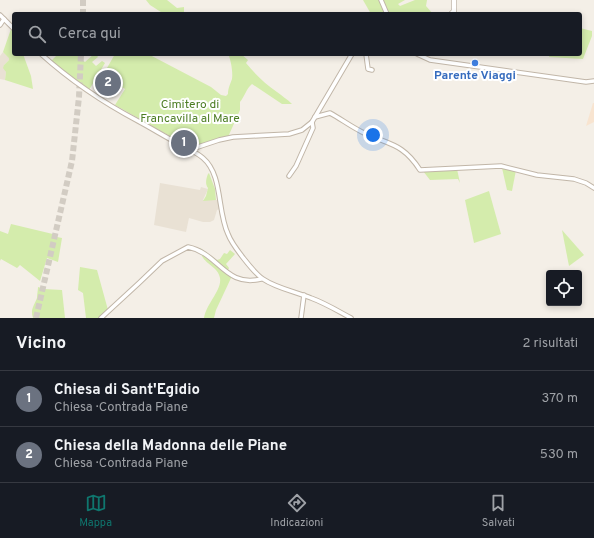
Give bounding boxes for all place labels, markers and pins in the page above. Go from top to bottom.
marker: Parente Viaggi [470,58,480,68]
pin: 2 [95,68,121,98]
place label: Parente Viaggi [434,68,516,84]
pin: 1 [171,128,197,158]

